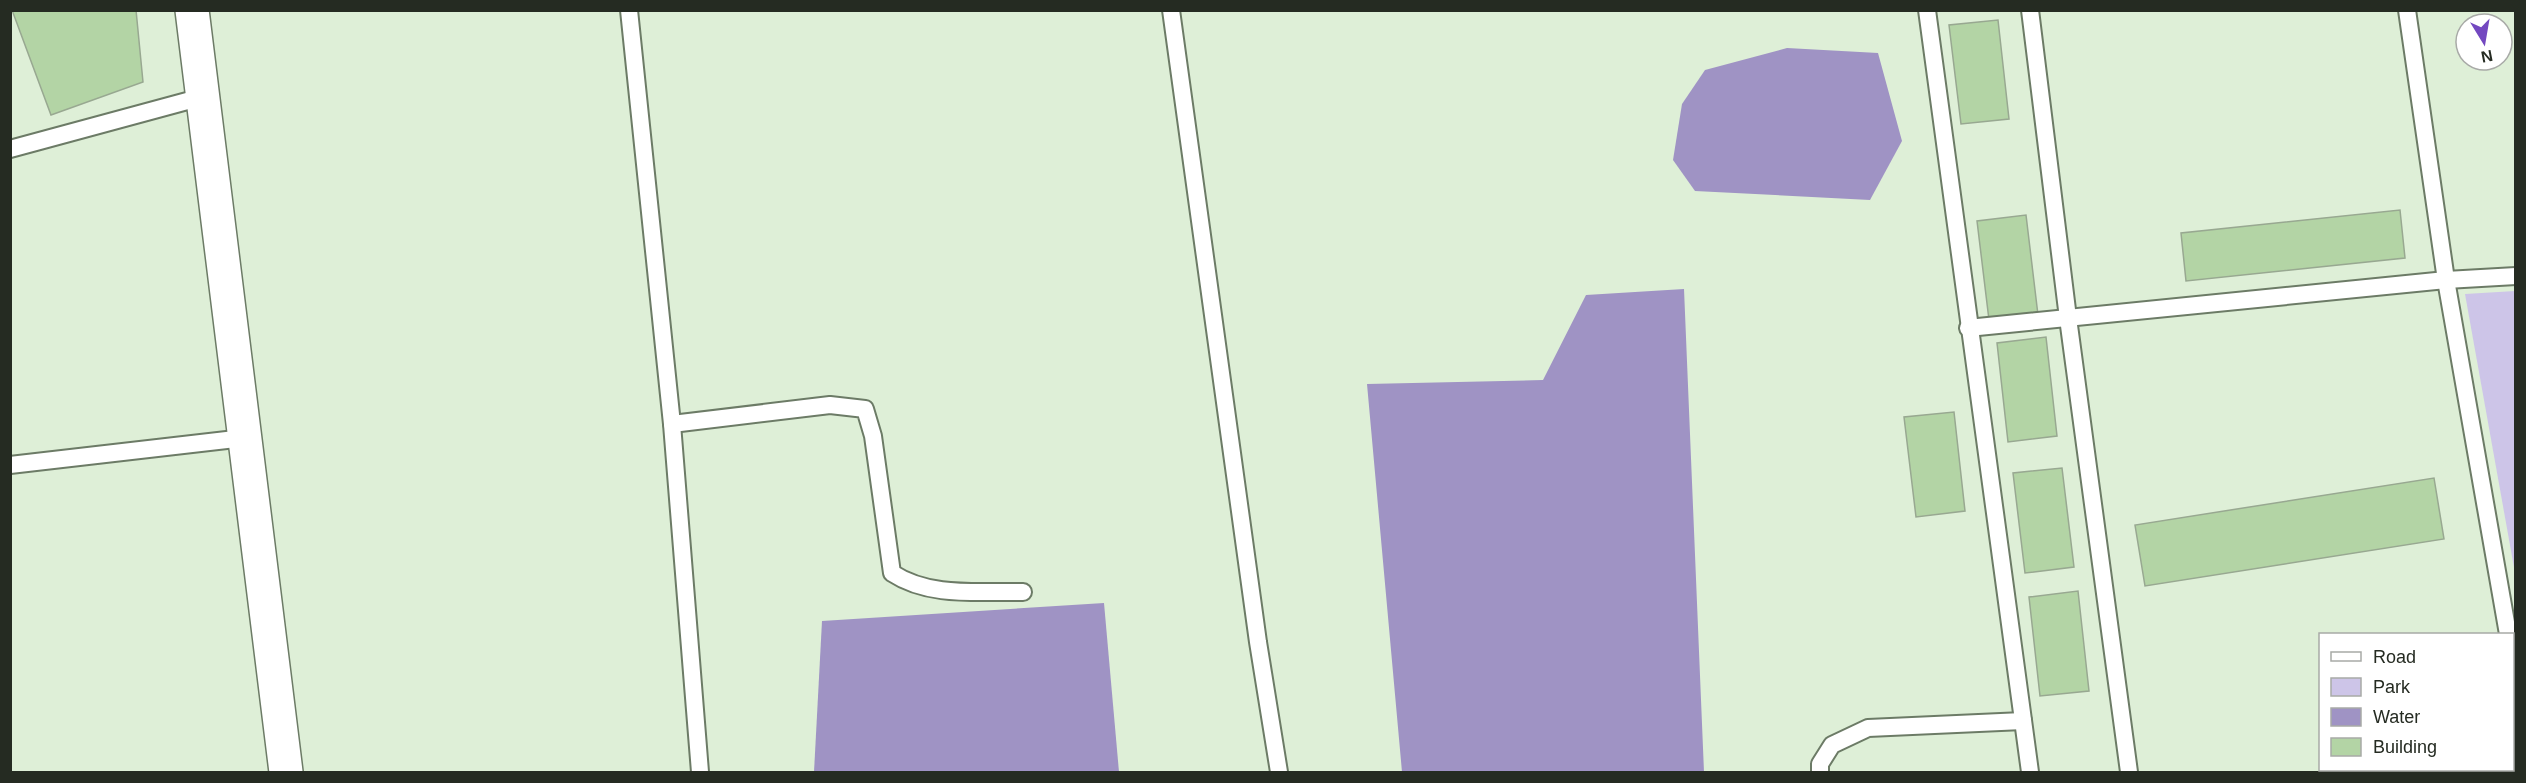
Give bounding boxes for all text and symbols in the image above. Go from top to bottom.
north arrow [2454,12,2514,72]
text: N [2479,47,2494,66]
legend [2319,633,2514,771]
text: Road [2373,647,2416,667]
text: Park [2373,677,2411,697]
text: Water [2373,707,2420,727]
text: Building [2373,737,2437,757]

